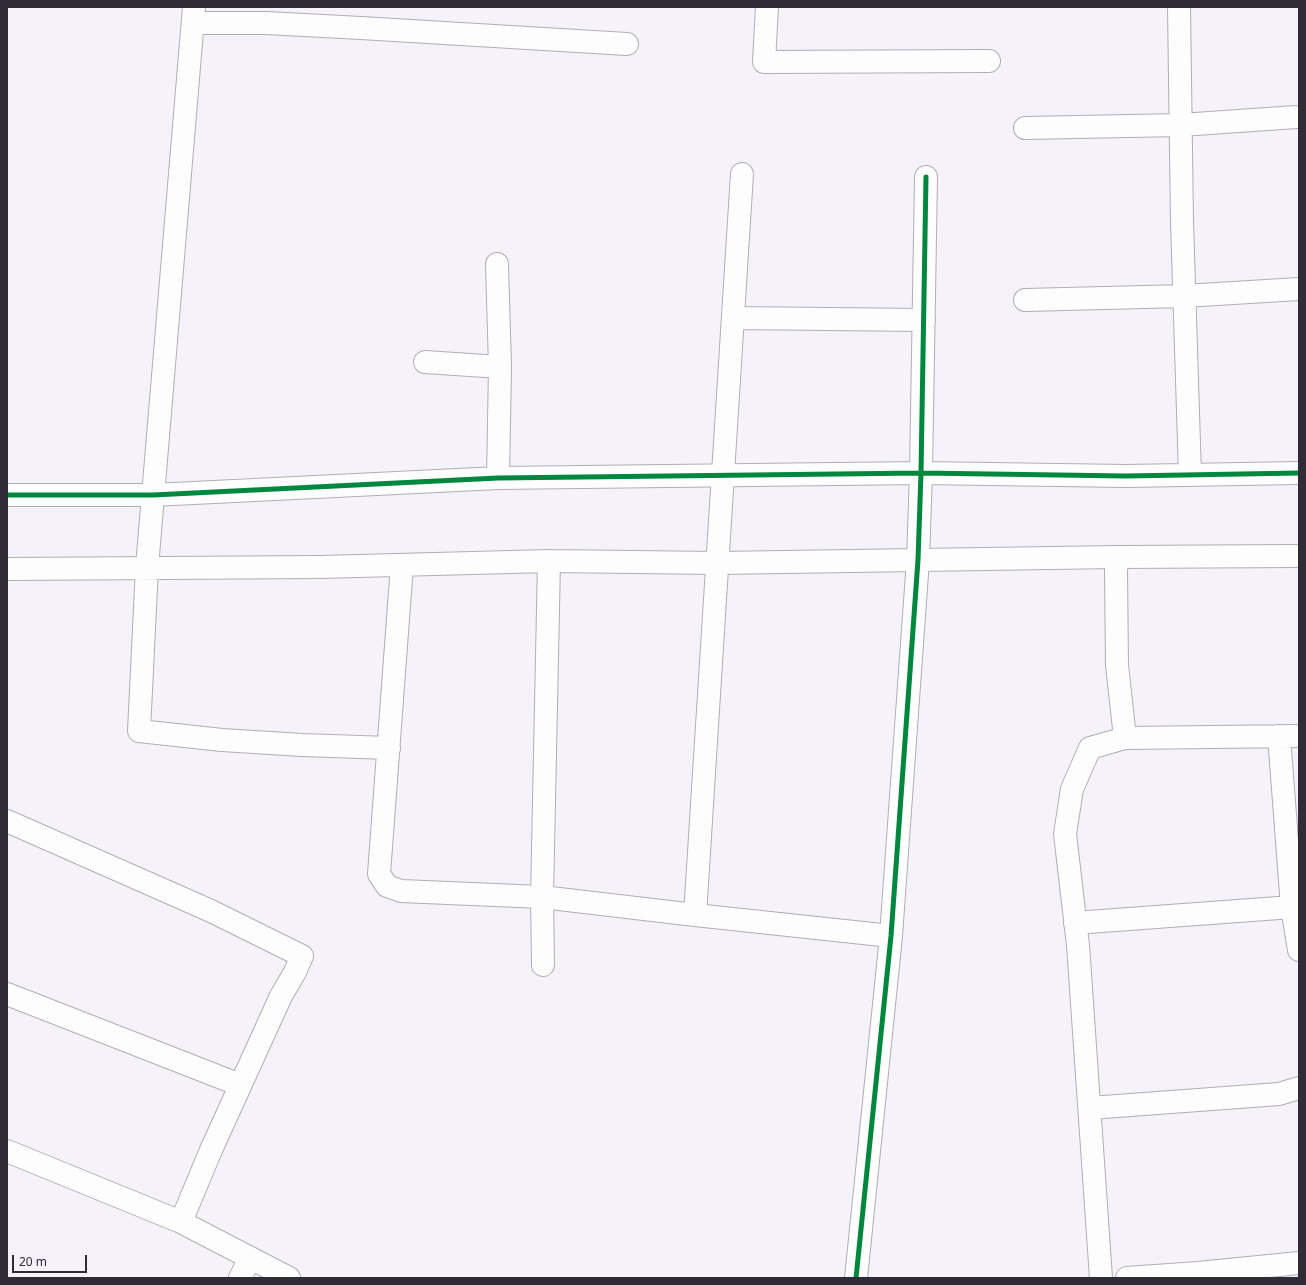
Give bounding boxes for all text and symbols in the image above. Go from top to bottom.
scale bar [14,1247,89,1273]
text: 20 m [19,1253,47,1270]

